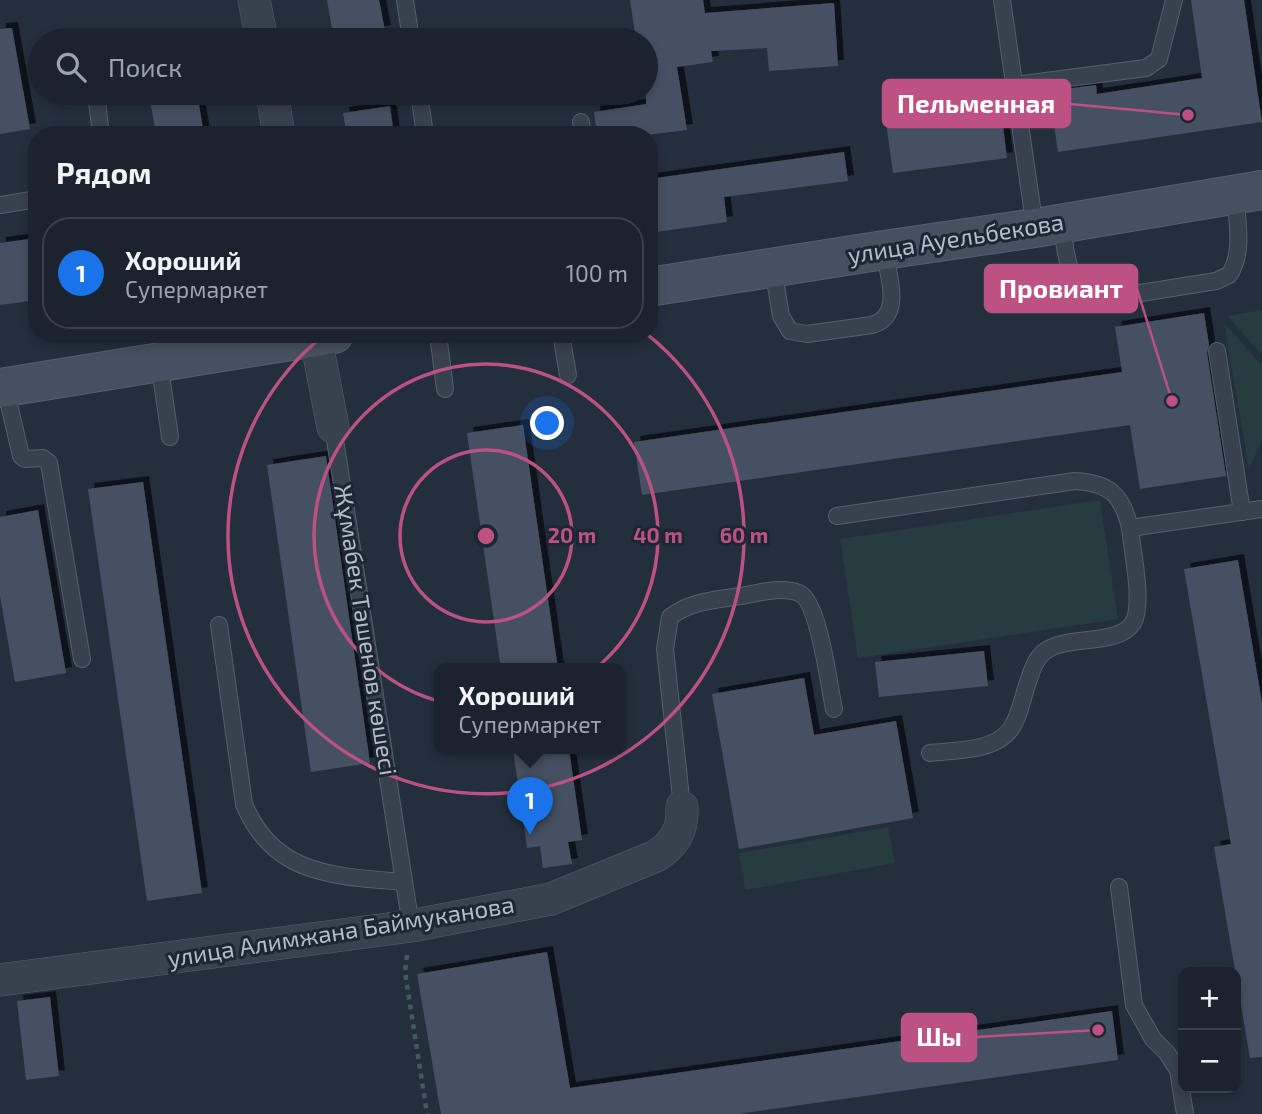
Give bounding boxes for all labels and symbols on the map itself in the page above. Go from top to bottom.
callout: Пельменная [883,80,1070,127]
text: Пельменная [897,87,1055,118]
street label: улица Ауельбекова [846,206,1066,270]
callout: Провиант [985,265,1137,312]
text: Провиант [999,272,1123,303]
your location [530,406,564,440]
street label: Жұмабек Тәшенов көшесі [329,482,404,777]
text: 20 m [548,522,596,547]
text: 40 m [633,522,683,547]
text: 60 m [720,522,768,547]
centre of rings [474,524,498,548]
pin: 1 [507,777,553,835]
street label: улица Алимжана Баймуканова [165,889,516,973]
callout: Шы [902,1014,976,1061]
text: Шы [916,1020,962,1051]

